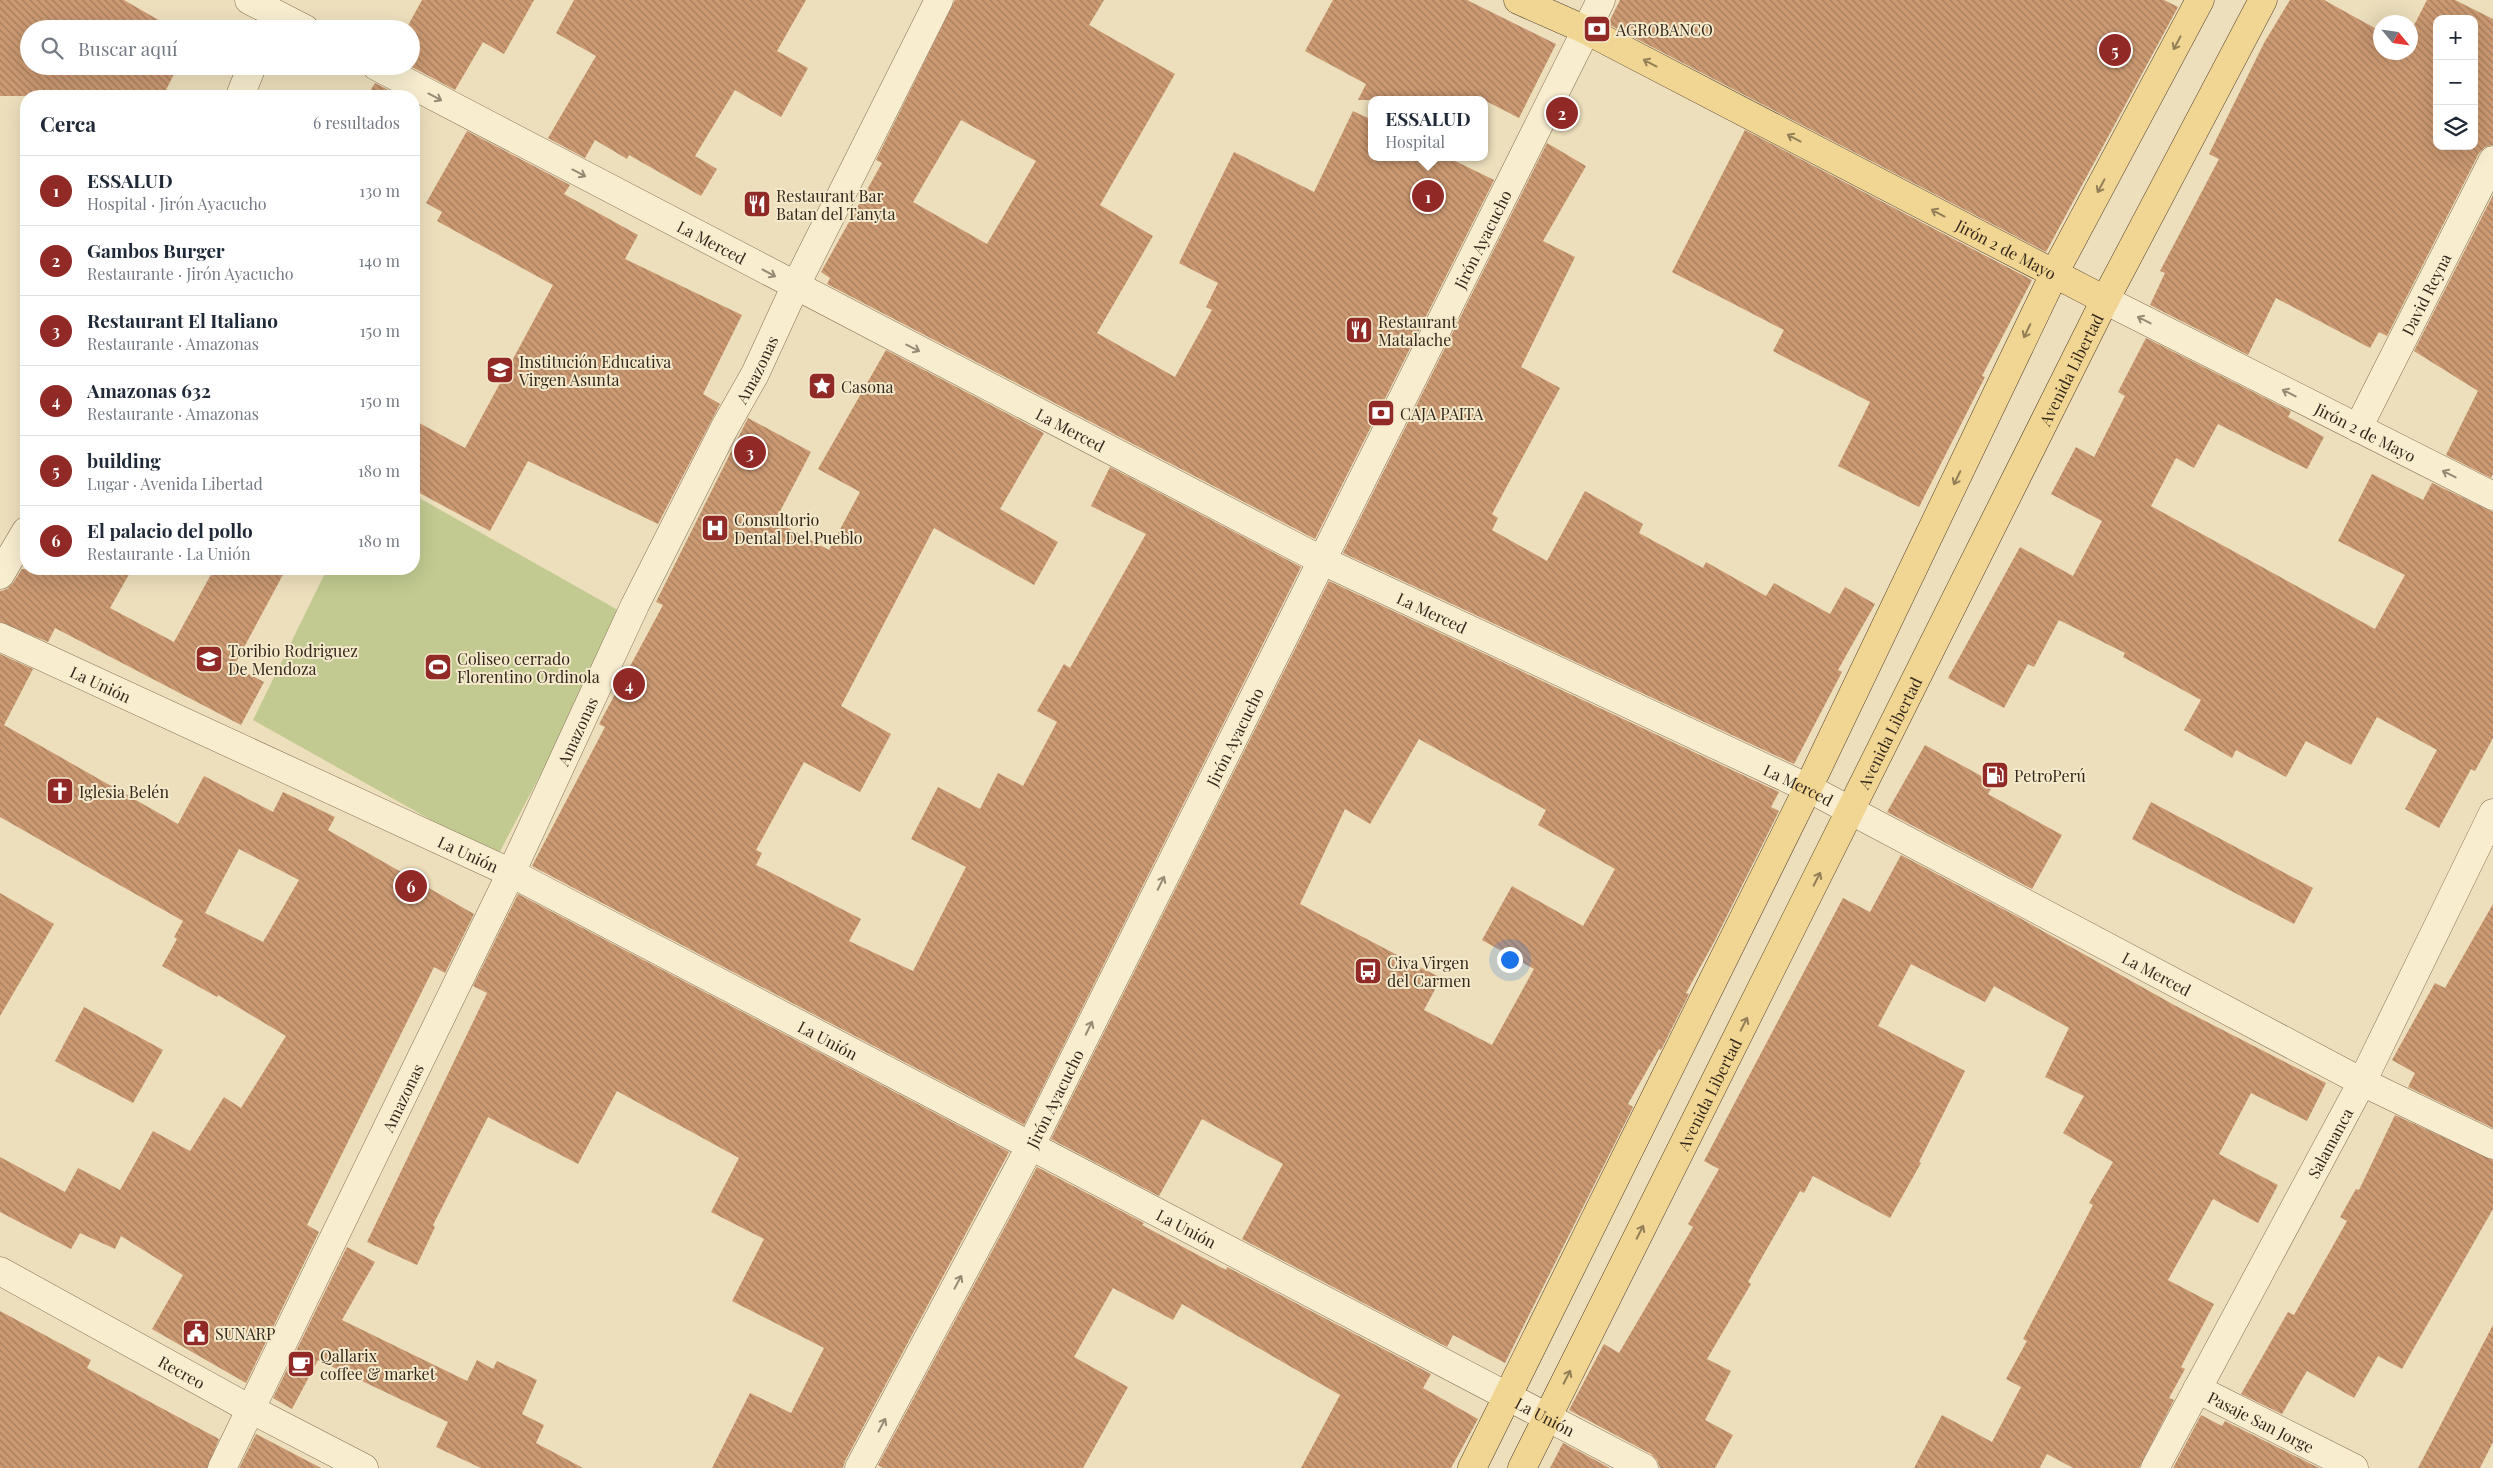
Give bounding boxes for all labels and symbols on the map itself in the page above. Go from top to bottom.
bank icon: AGROBANCO [1582,14,1612,44]
north arrow [2373,15,2418,60]
place label: AGROBANCO [1615,19,1713,40]
pin: 5 [2099,31,2131,69]
one-way arrow [2172,35,2181,50]
one-way arrow [1643,58,1658,67]
one-way arrow [427,93,442,102]
pin: 2 [1546,94,1578,132]
one-way arrow [1787,133,1802,142]
one-way arrow [571,168,586,178]
pin: 1 [1412,177,1444,215]
one-way arrow [2096,179,2106,194]
place label: Restaurant Bar Batan del Tanyta [776,185,895,224]
street label: Jirón Ayacucho [1448,186,1515,293]
restaurant icon: Restaurant Bar Batan del Tanyta [742,189,772,219]
one-way arrow [1931,208,1946,217]
street label: Jirón 2 de Mayo [1951,213,2060,284]
street label: La Merced [674,215,750,268]
street label: David Reyna [2396,249,2455,339]
one-way arrow [761,269,776,278]
street label: Avenida Libertad [2033,310,2107,430]
place label: Restaurant Matalache [1378,311,1457,350]
restaurant icon: Restaurant Matalache [1344,315,1374,345]
one-way arrow [2136,315,2151,325]
one-way arrow [2022,323,2032,338]
street label: Amazonas [730,332,782,408]
one-way arrow [905,344,920,353]
place label: Institución Educativa Virgen Asunta [518,351,671,390]
school or university icon: Institución Educativa Virgen Asunta [485,355,515,385]
place icon: Casona [807,371,837,401]
place label: Casona [841,376,893,397]
one-way arrow [2281,388,2296,398]
street label: Jirón 2 de Mayo [2311,397,2420,466]
bank icon: CAJA PAITA [1366,398,1396,428]
street label: La Merced [1033,403,1109,456]
place label: CAJA PAITA [1400,403,1484,424]
pin: 3 [734,433,766,471]
one-way arrow [2442,469,2457,479]
one-way arrow [1952,470,1961,485]
place label: Consultorio Dental Del Pueblo [734,509,863,548]
hospital icon: Consultorio Dental Del Pueblo [700,513,730,543]
street label: La Merced [1394,587,1470,637]
place label: Toribio Rodriguez De Mendoza [228,640,358,679]
school or university icon: Toribio Rodriguez De Mendoza [194,644,224,674]
place label: Coliseo cerrado Florentino Ordinola [457,648,600,687]
sports icon: Coliseo cerrado Florentino Ordinola [423,652,453,682]
street label: La Unión [67,660,135,707]
pin: 4 [613,665,645,703]
street label: Avenida Libertad [1852,673,1926,793]
street label: Jirón Ayacucho [1200,684,1268,790]
street label: Amazonas [551,693,602,770]
street label: La Merced [1760,758,1837,810]
fuel station icon: PetroPerú [1980,760,2010,790]
place label: PetroPerú [2014,765,2086,786]
church icon: Iglesia Belén [45,776,75,806]
place label: Iglesia Belén [79,781,169,802]
street label: La Unión [435,830,503,877]
pin: 6 [395,867,427,905]
one-way arrow [1813,872,1822,887]
one-way arrow [1157,876,1166,891]
street label: La Merced [2119,946,2195,1000]
your location [1497,947,1523,973]
place label: Civa Virgen del Carmen [1387,952,1471,991]
bus stop icon: Civa Virgen del Carmen [1353,956,1383,986]
street label: La Unión [795,1015,862,1064]
one-way arrow [1739,1017,1749,1032]
one-way arrow [1084,1021,1094,1036]
street label: Avenida Libertad [1671,1034,1745,1154]
street label: Jirón Ayacucho [1020,1045,1088,1152]
street label: Amazonas [376,1060,427,1136]
street label: Salamanca [2302,1104,2357,1182]
street label: La Unión [1153,1204,1220,1252]
one-way arrow [1636,1225,1645,1240]
one-way arrow [953,1274,963,1289]
public building icon: SUNARP [181,1318,211,1348]
place label: SUNARP [215,1323,275,1344]
place label: Qallarix coffee & market [320,1345,436,1384]
cafe icon: Qallarix coffee & market [286,1349,316,1379]
street label: Recreo [155,1350,209,1393]
one-way arrow [1562,1370,1572,1385]
street label: Pasaje San Jorge [2205,1386,2318,1457]
street label: La Unión [1512,1392,1579,1441]
one-way arrow [878,1418,887,1433]

